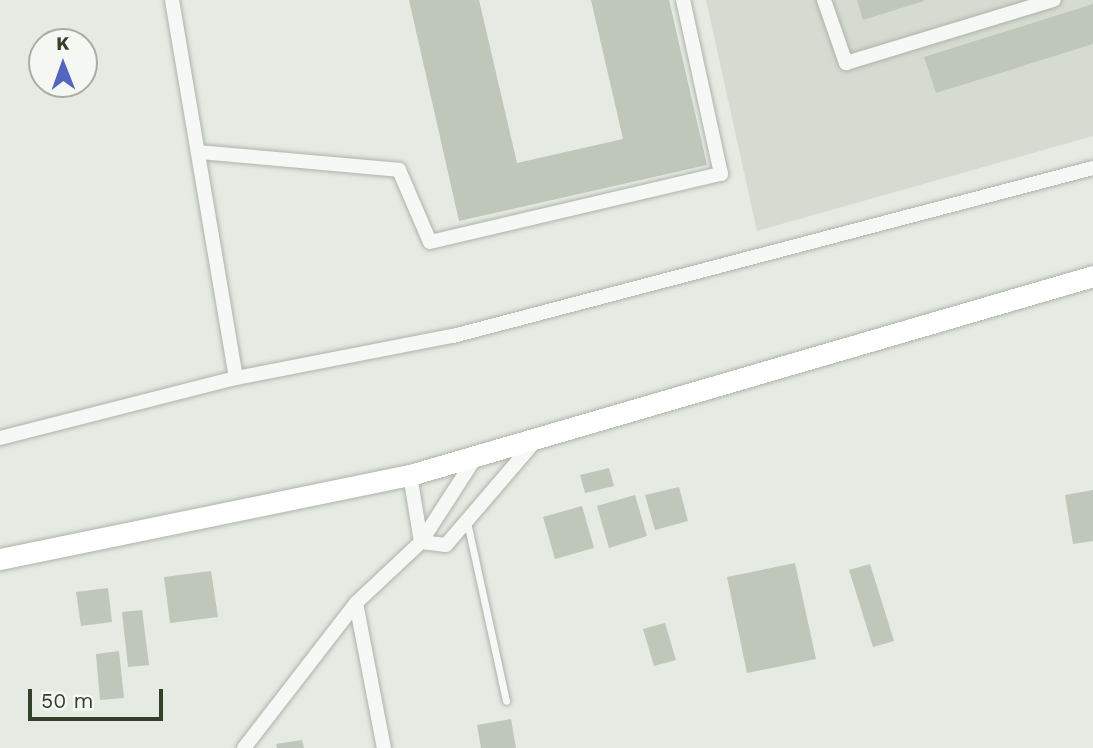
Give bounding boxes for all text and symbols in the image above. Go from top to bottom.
north arrow [28,28,98,98]
text: K [56,32,69,55]
scale bar [32,674,166,718]
text: 50 m [41,688,93,713]

